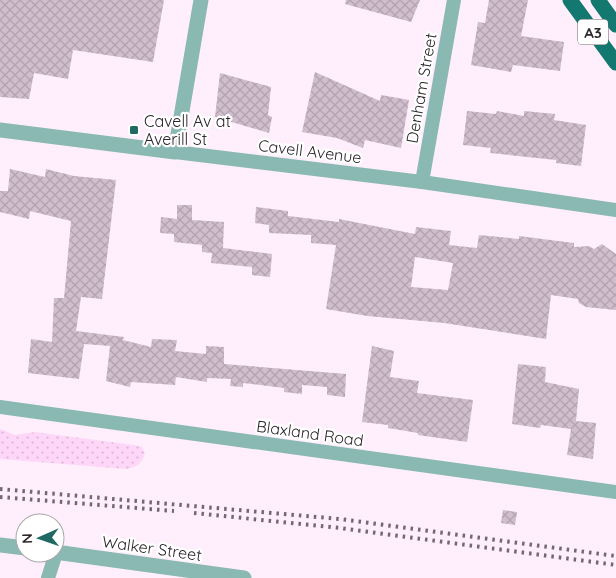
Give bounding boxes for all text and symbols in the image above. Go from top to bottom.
road number: A3 [578,20,608,44]
street label: Denham Street [401,31,441,145]
place label: Cavell Av at Averill St [144,111,231,149]
marker: Cavell Av at Averill St [128,124,140,136]
street label: Cavell Avenue [257,135,363,167]
street label: Blaxland Road [255,416,365,450]
north arrow [15,513,65,563]
street label: Walker Street [101,531,203,565]
text: N [18,533,36,544]

